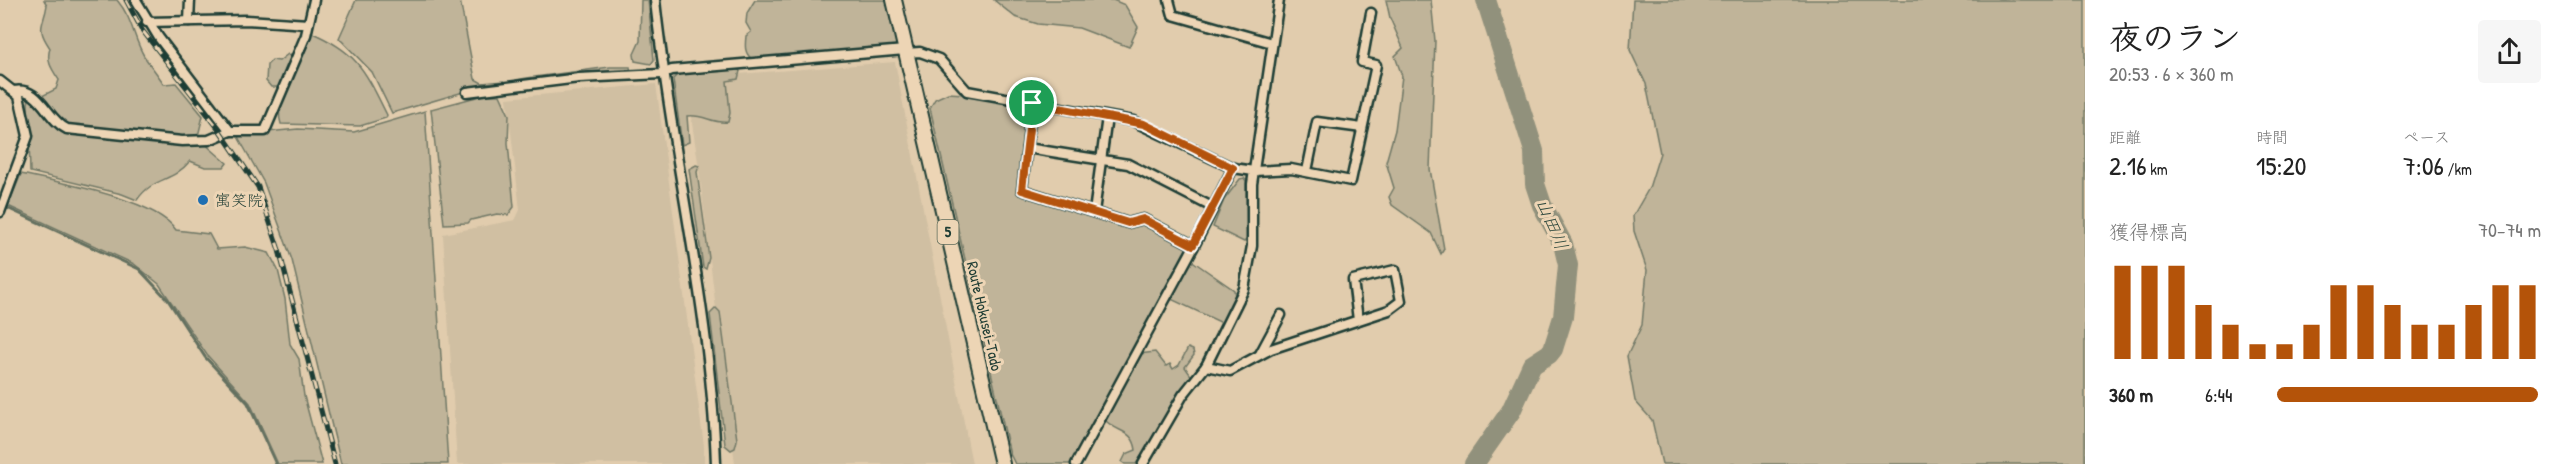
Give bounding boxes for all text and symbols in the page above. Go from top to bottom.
text: 夜のラン [2109,15,2241,59]
button: share [2478,20,2541,83]
text: 20:53 · 6 × 360 m [2109,60,2234,87]
pin [1006,77,1057,128]
icon: arrive [1015,86,1048,119]
text: 距離 [2109,126,2141,148]
text: 時間 [2256,126,2288,148]
text: ペース [2403,126,2450,148]
text: 2.16 [2109,148,2147,183]
text: 15:20 [2256,148,2306,183]
text: 7:06 [2403,148,2444,183]
text: km [2147,158,2168,180]
text: /km [2444,158,2472,180]
place label: 寓笑院 [215,189,263,211]
marker: 寓笑院 [196,193,210,207]
water label: 山田川 [1530,194,1575,254]
text: 70–74 m [2478,216,2541,243]
text: 獲得標高 [2109,218,2189,245]
road number: 5 [938,220,958,244]
street label: Route Hokusei-Tado [962,259,1008,373]
text: 360 m [2109,381,2153,408]
text: 6:44 [2205,381,2233,408]

